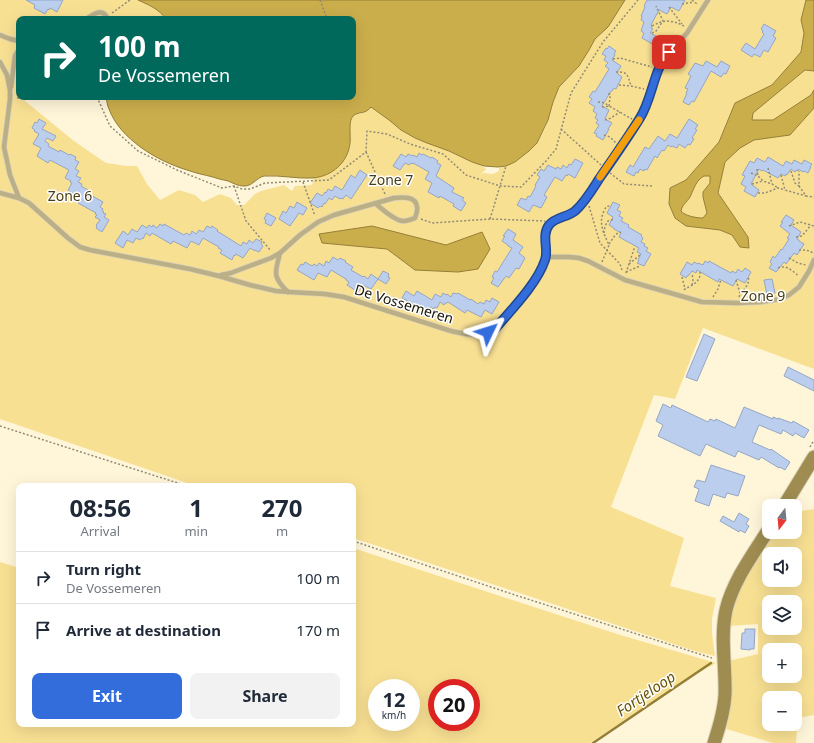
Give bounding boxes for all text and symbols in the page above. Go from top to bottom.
text: 100 m [98,27,181,65]
icon: right [32,32,84,84]
pin [652,35,686,69]
icon: arrive [658,41,680,63]
text: De Vossemeren [98,63,230,87]
park label: Zone 7 [369,170,413,189]
park label: Zone 6 [48,186,92,205]
street label: De Vossemeren [352,279,456,328]
park label: Zone 9 [741,286,785,305]
position arrow [467,311,509,353]
text: 08:56 [69,491,131,524]
text: 1 [189,491,203,524]
text: 270 [261,491,303,524]
north arrow [762,499,802,539]
map controls [762,499,802,731]
text: Arrival [80,522,120,540]
text: min [184,522,208,540]
text: m [276,522,288,540]
button: sound [762,547,802,587]
text: Turn right [66,559,141,579]
icon: right [32,567,54,589]
text: 100 m [296,568,340,588]
text: De Vossemeren [66,579,161,597]
button: layers [762,595,802,635]
icon: arrive [32,619,54,641]
text: Arrive at destination [66,620,221,640]
text: 170 m [296,620,340,640]
button: + [762,643,802,683]
water label: Fortjeloop [612,666,679,720]
button: Exit [32,673,182,719]
button: Share [190,673,340,719]
speed limit sign: 20 [428,679,480,731]
text: 12 [383,686,405,713]
button: − [762,691,802,731]
text: km/h [382,708,406,722]

